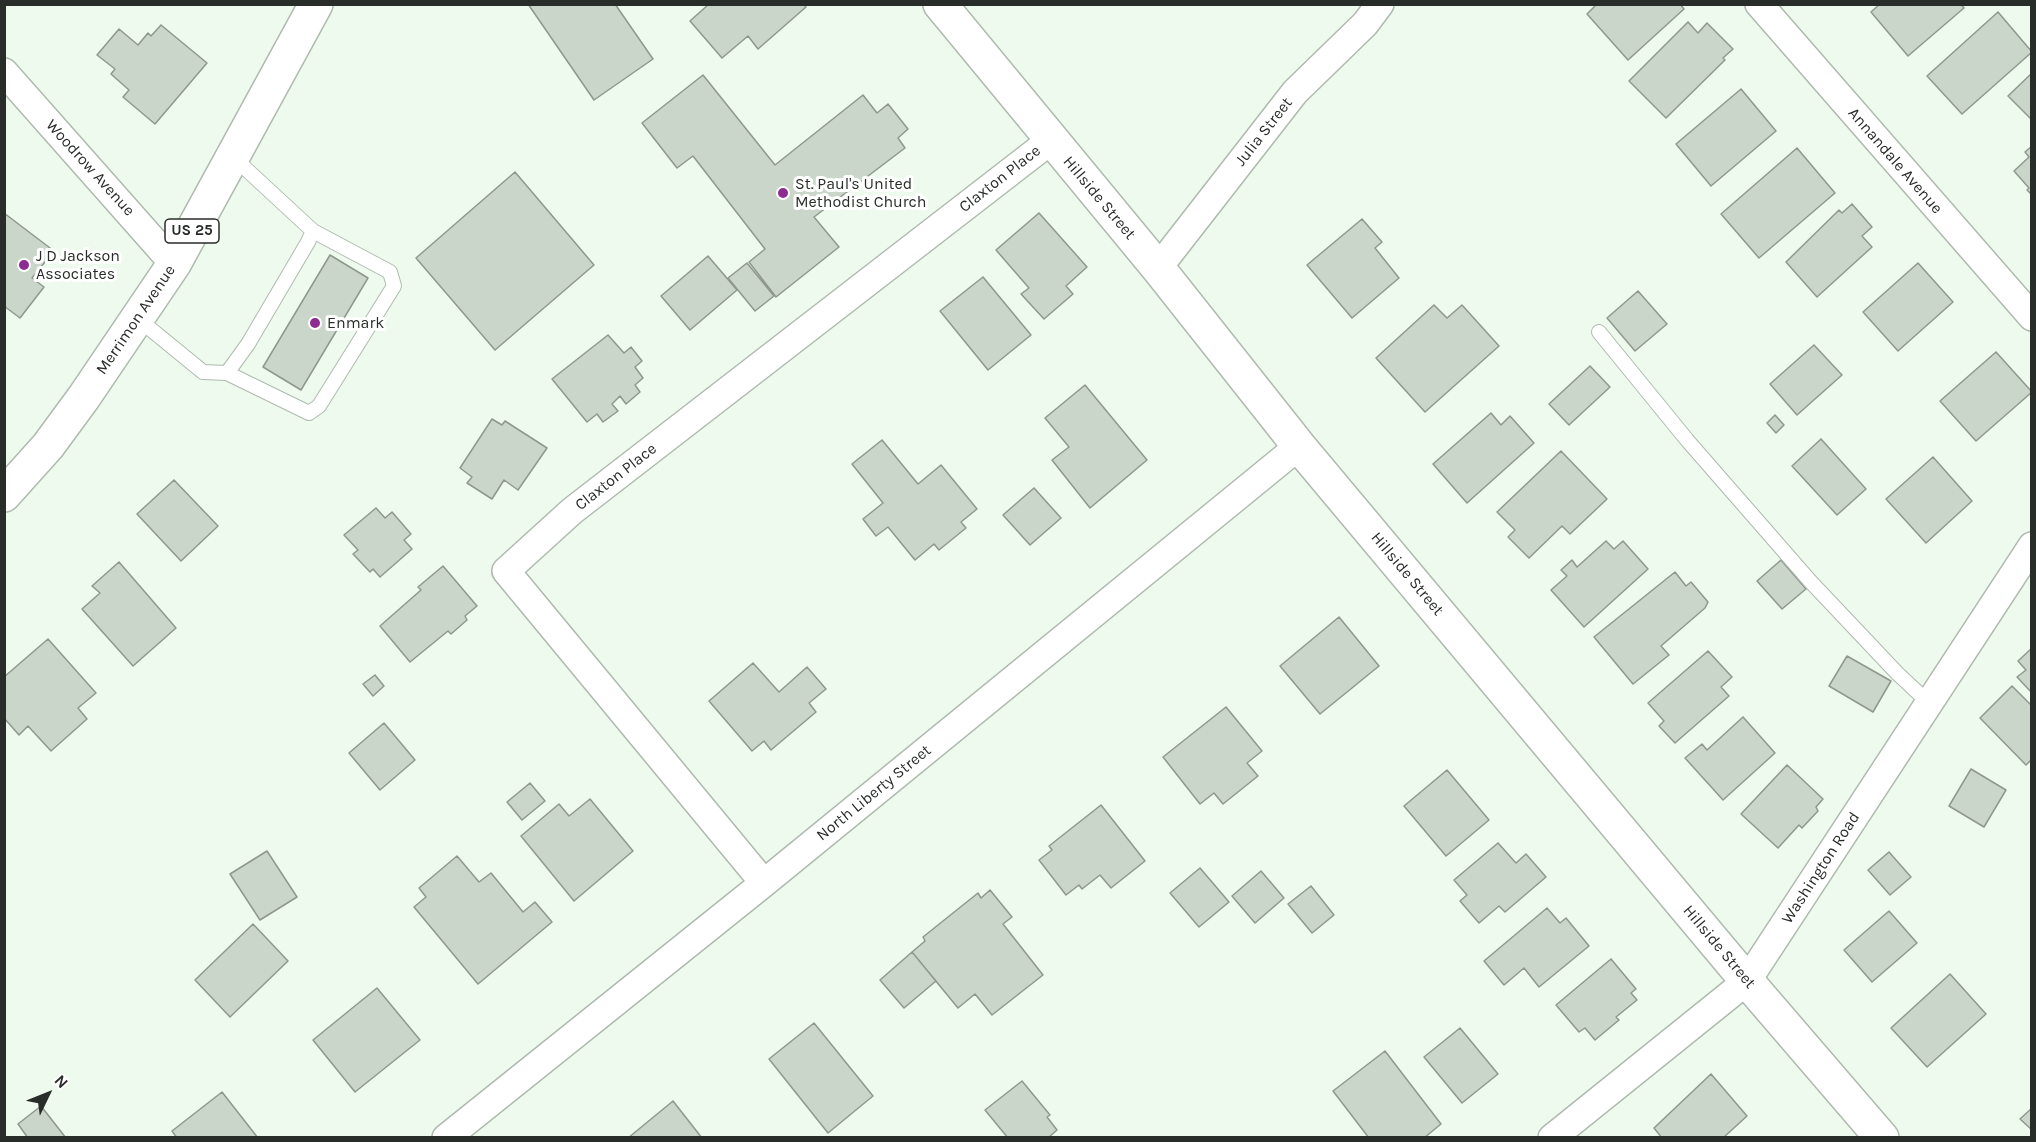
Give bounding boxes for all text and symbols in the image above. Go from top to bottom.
street label: Julia Street [1231,94,1297,170]
street label: Annandale Avenue [1844,104,1946,218]
street label: Woodrow Avenue [42,116,138,220]
street label: Claxton Place [955,141,1045,217]
street label: Hillside Street [1059,152,1139,244]
place label: St. Paul's United Methodist Church [795,174,927,212]
marker: St. Paul's United Methodist Church [776,186,790,200]
road number: US 25 [165,219,219,243]
place label: J D Jackson Associates [36,246,120,284]
marker: J D Jackson Associates [17,258,31,272]
street label: Merrimon Avenue [92,262,180,378]
place label: Enmark [327,313,384,333]
marker: Enmark [308,316,322,330]
street label: Claxton Place [571,439,661,515]
street label: Hillside Street [1367,528,1447,620]
street label: North Liberty Street [813,741,935,845]
street label: Washington Road [1778,809,1864,927]
street label: Hillside Street [1679,901,1759,993]
north arrow [18,1064,78,1124]
text: N [51,1071,72,1092]

